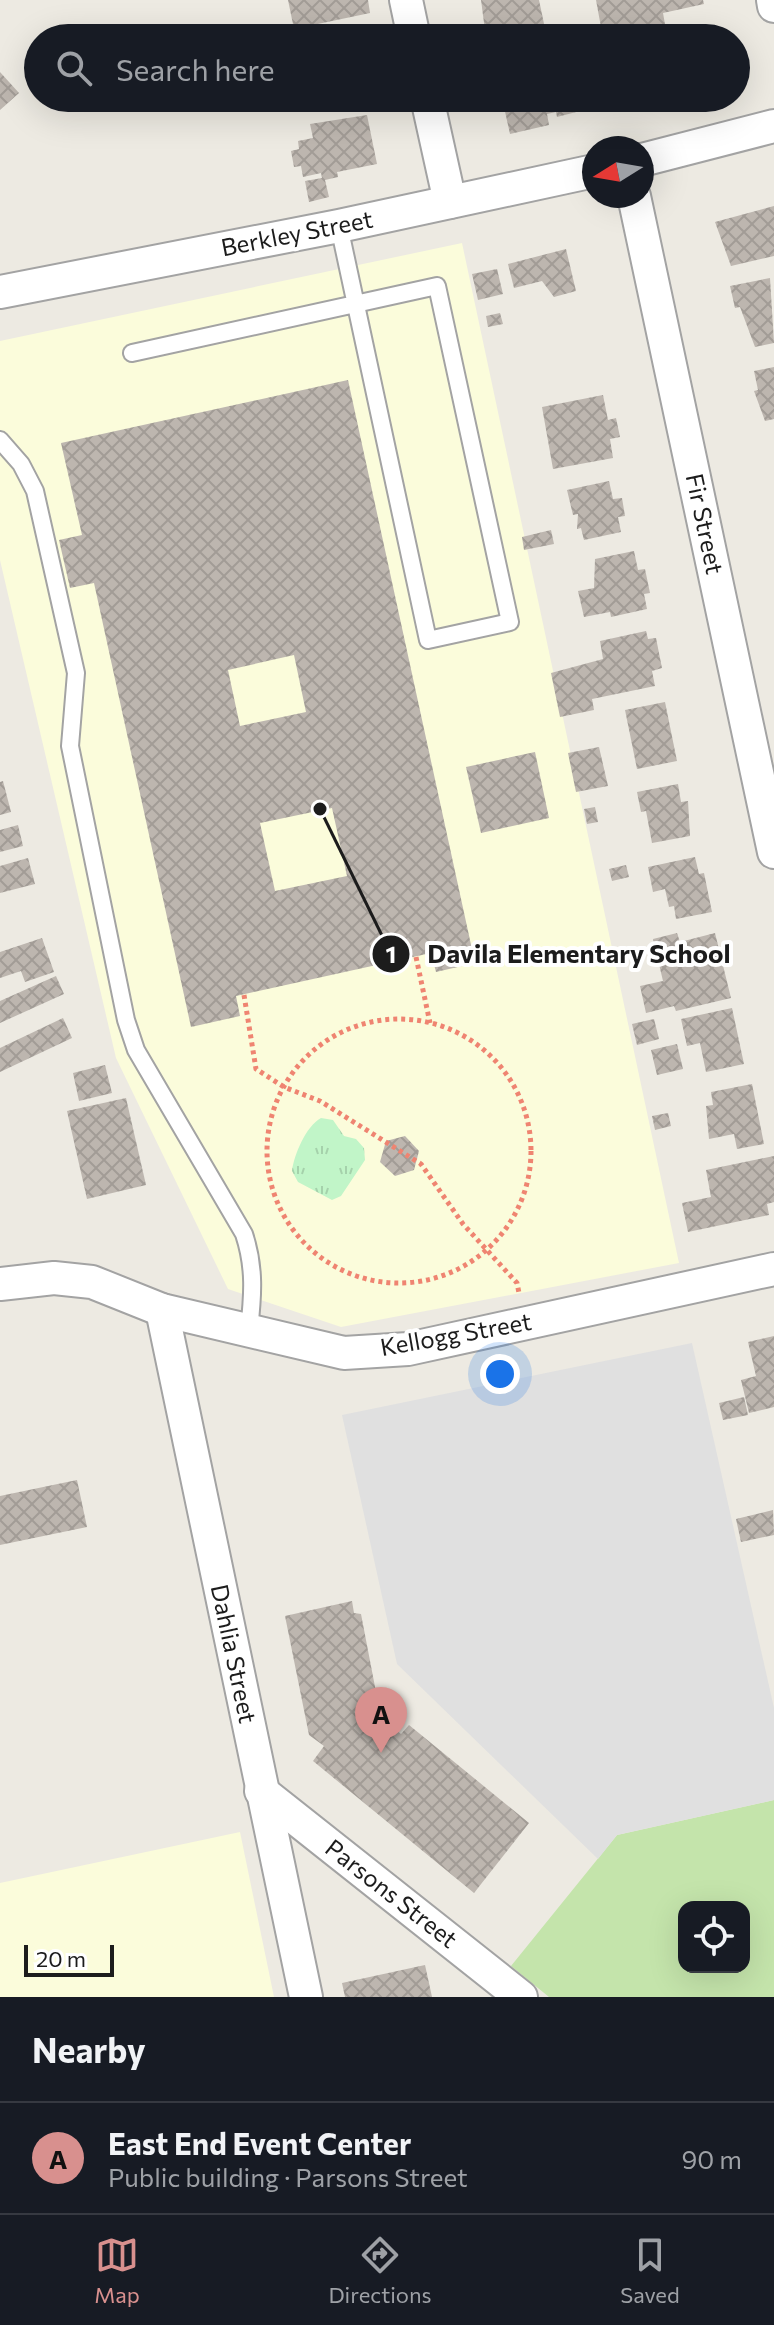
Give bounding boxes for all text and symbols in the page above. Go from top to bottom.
search box [24,24,750,112]
icon: search [52,46,96,90]
text: Search here [116,50,275,87]
north arrow [582,136,654,208]
street label: Berkley Street [218,204,375,261]
street label: Fir Street [681,471,730,577]
callout: Davila Elementary School [371,929,747,979]
text: Davila Elementary School [427,937,731,968]
text: 1 [386,939,396,968]
street label: Kellogg Street [378,1306,534,1361]
your location [480,1354,520,1394]
street label: Dahlia Street [206,1582,263,1726]
pin: A [355,1687,407,1753]
street label: Parsons Street [320,1832,464,1953]
map controls [678,1901,750,1973]
button: locate [678,1901,750,1973]
scale bar [24,1941,114,1977]
text: 20 m [36,1945,86,1972]
text: Nearby [32,2028,146,2070]
text: East End Event Center [108,2124,411,2161]
text: A [49,2143,67,2174]
text: 90 m [682,2143,742,2174]
text: Public building · Parsons Street [108,2161,468,2192]
tab: Map [94,2233,140,2308]
tab: Directions [328,2233,432,2308]
tab: Saved [620,2233,680,2308]

